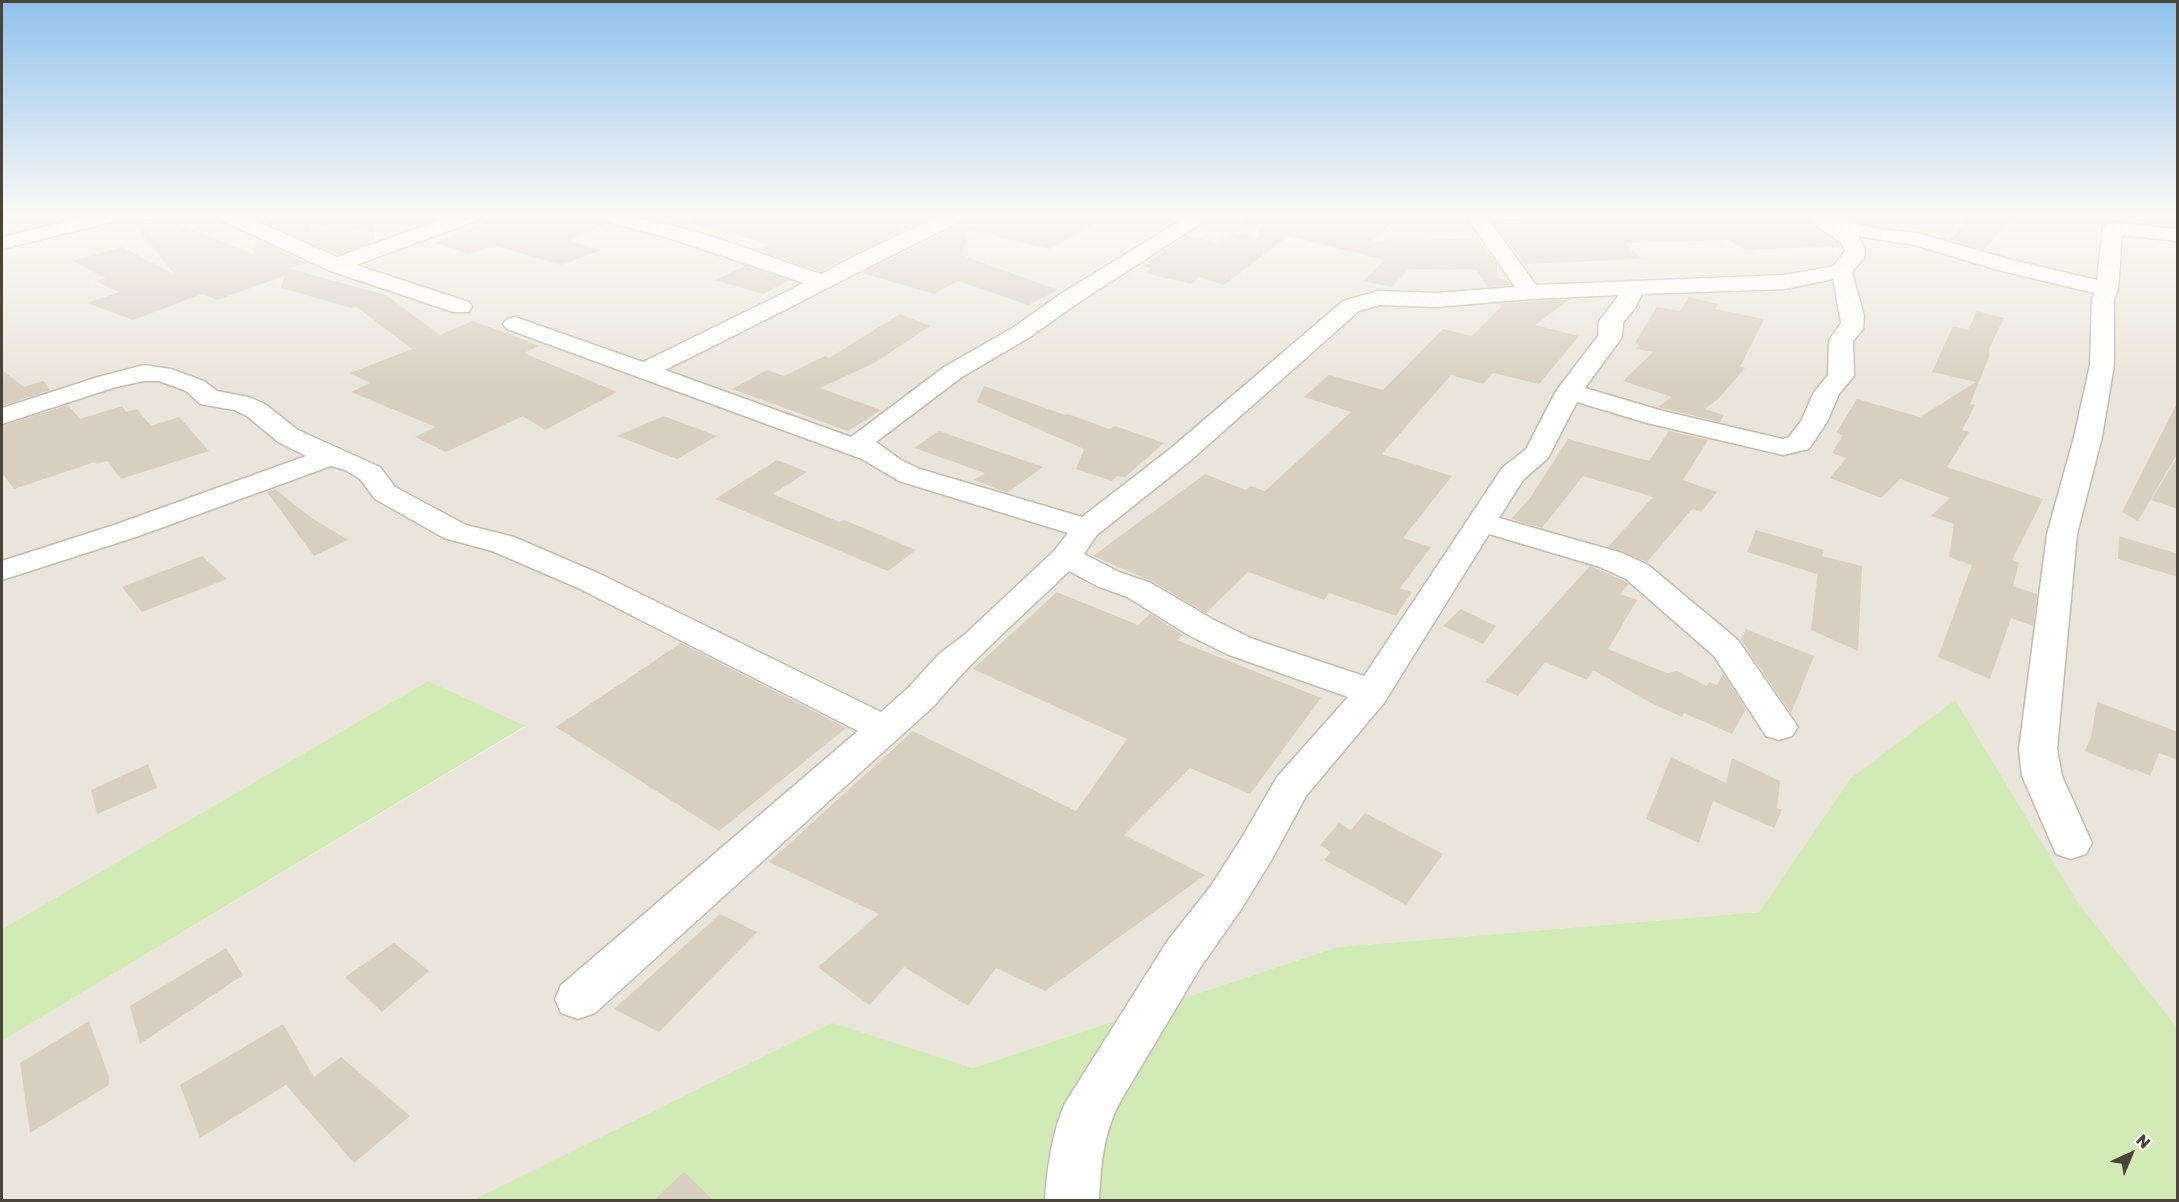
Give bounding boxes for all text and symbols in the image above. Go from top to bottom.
north arrow [2101,1124,2161,1184]
text: N [2132,1130,2155,1152]

